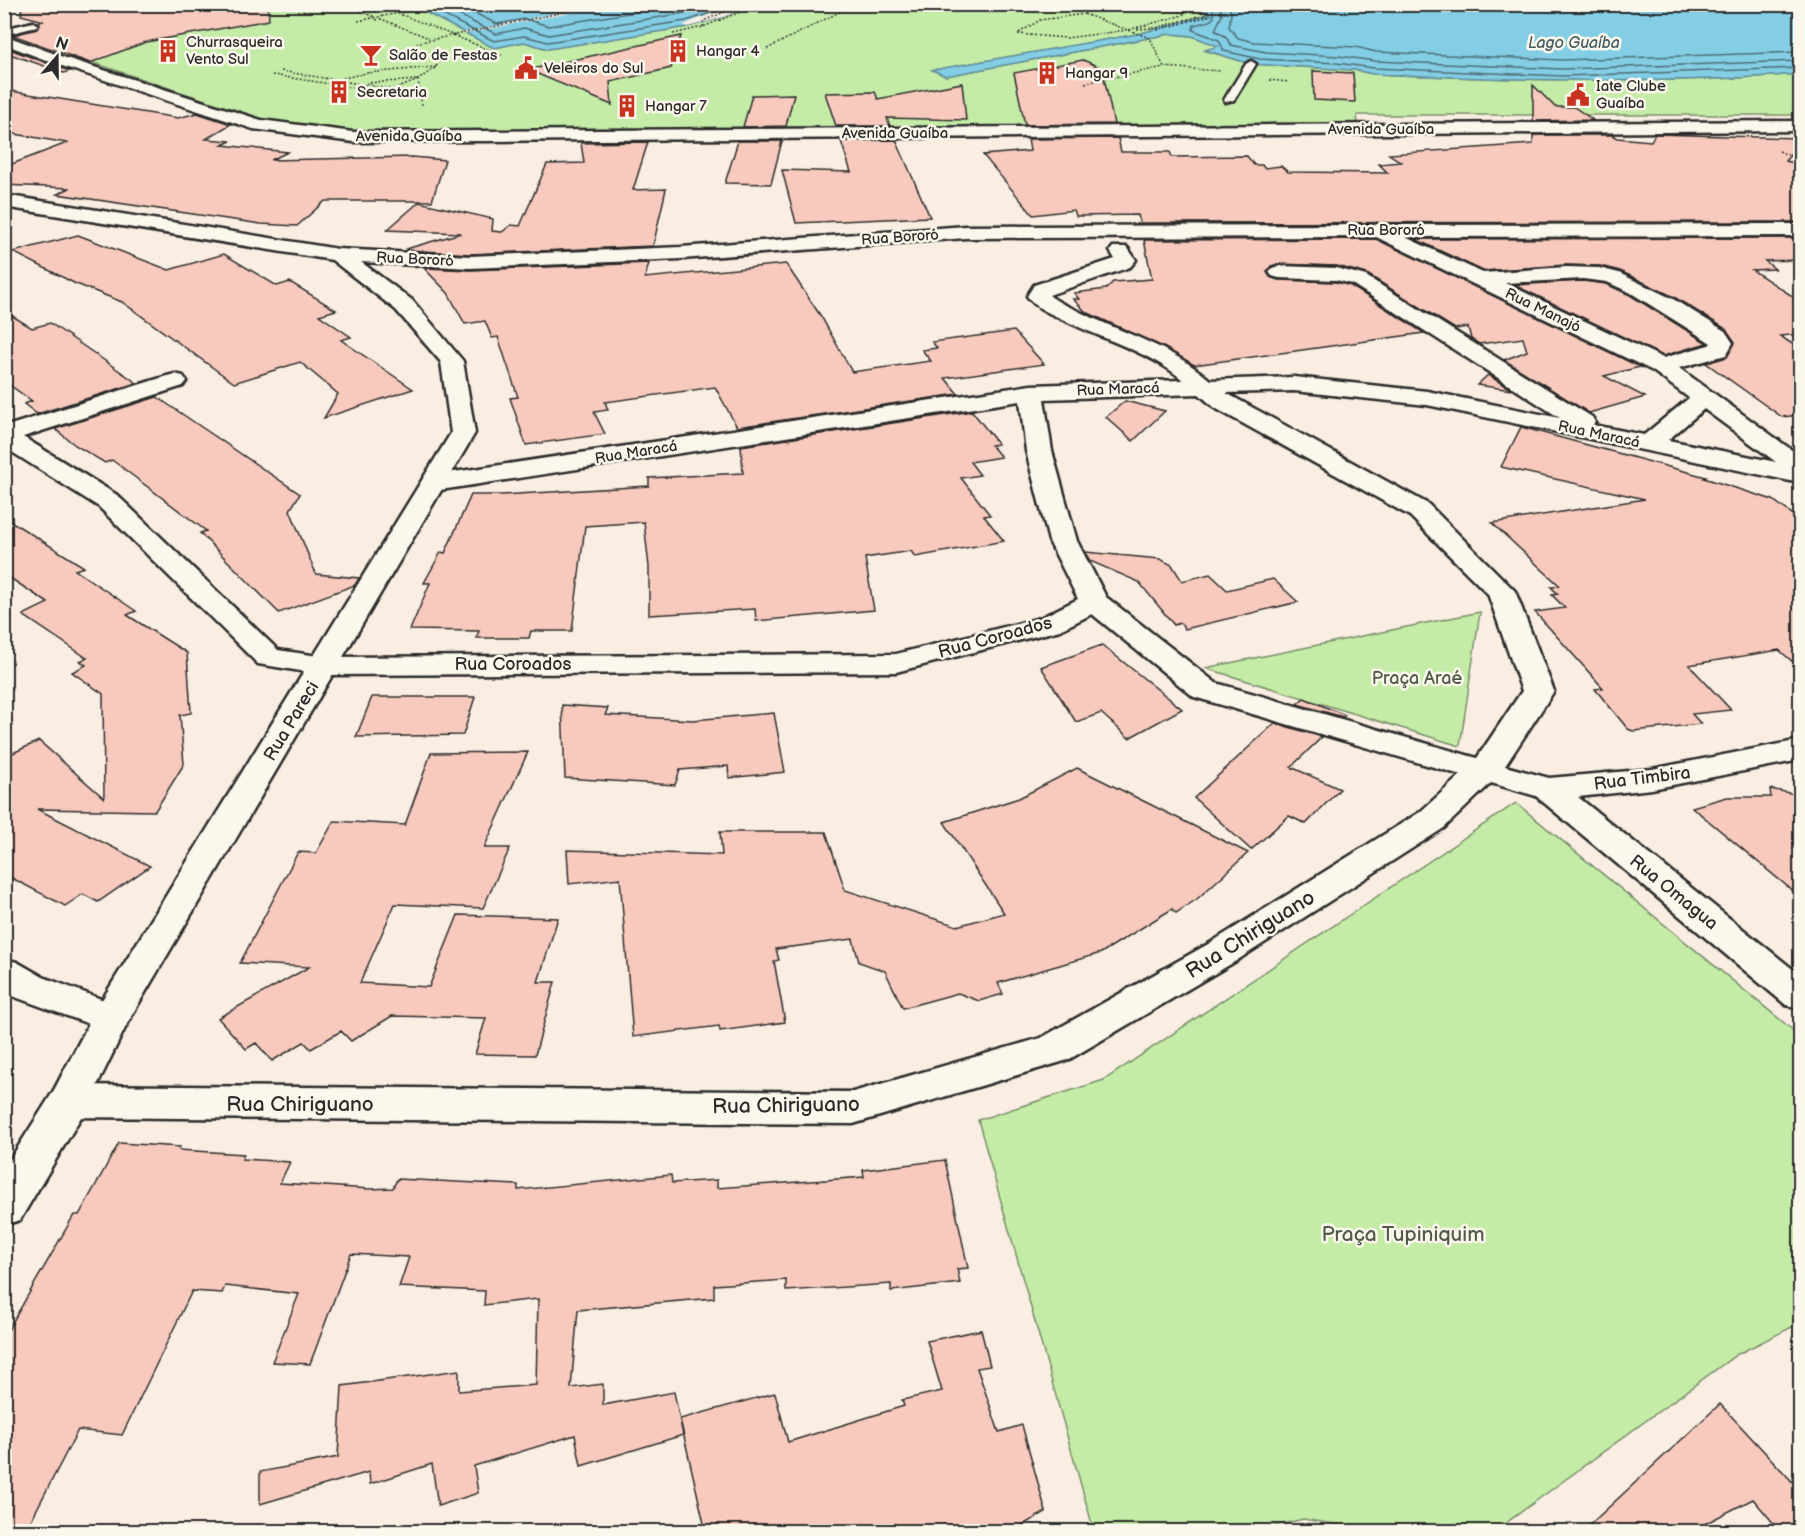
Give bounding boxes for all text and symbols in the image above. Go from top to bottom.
north arrow [27,27,87,87]
text: N [53,33,71,55]
place label: Churrasqueira Vento Sul [186,33,283,69]
water label: Lago Guaíba [1528,34,1620,53]
building icon: Churrasqueira Vento Sul [155,38,181,64]
building icon: Hangar 4 [665,38,691,64]
bar icon: Salão de Festas [358,42,384,68]
place label: Hangar 4 [696,42,760,61]
place label: Salão de Festas [389,46,498,65]
public building icon: Veleiros do Sul [513,55,539,81]
place label: Veleiros do Sul [544,59,643,78]
building icon: Hangar 9 [1034,60,1060,86]
place label: Hangar 9 [1065,64,1128,83]
place label: Iate Clube Guaíba [1596,77,1666,113]
building icon: Secretaria [326,79,352,105]
public building icon: Iate Clube Guaíba [1565,82,1591,108]
place label: Secretaria [357,83,427,102]
building icon: Hangar 7 [614,93,640,119]
place label: Hangar 7 [645,97,707,116]
street label: Avenida Guaíba [1328,120,1434,139]
street label: Avenida Guaíba [842,124,948,143]
street label: Avenida Guaíba [356,127,462,146]
street label: Rua Bororó [1347,221,1425,240]
street label: Rua Bororó [861,225,939,250]
street label: Rua Bororó [376,248,454,271]
street label: Rua Manajó [1502,284,1584,337]
street label: Rua Maracá [1076,379,1160,400]
street label: Rua Maracá [1556,417,1642,452]
street label: Rua Maracá [594,437,679,468]
street label: Rua Coroados [936,612,1054,663]
street label: Rua Coroados [455,654,572,675]
park label: Praça Araé [1372,668,1462,689]
street label: Rua Pareci [259,678,323,765]
street label: Rua Timbira [1592,762,1692,795]
street label: Rua Omagua [1625,850,1722,934]
street label: Rua Chiriguano [1181,885,1320,984]
street label: Rua Chiriguano [226,1092,374,1117]
street label: Rua Chiriguano [712,1092,860,1119]
park label: Praça Tupiniquim [1321,1222,1485,1247]

